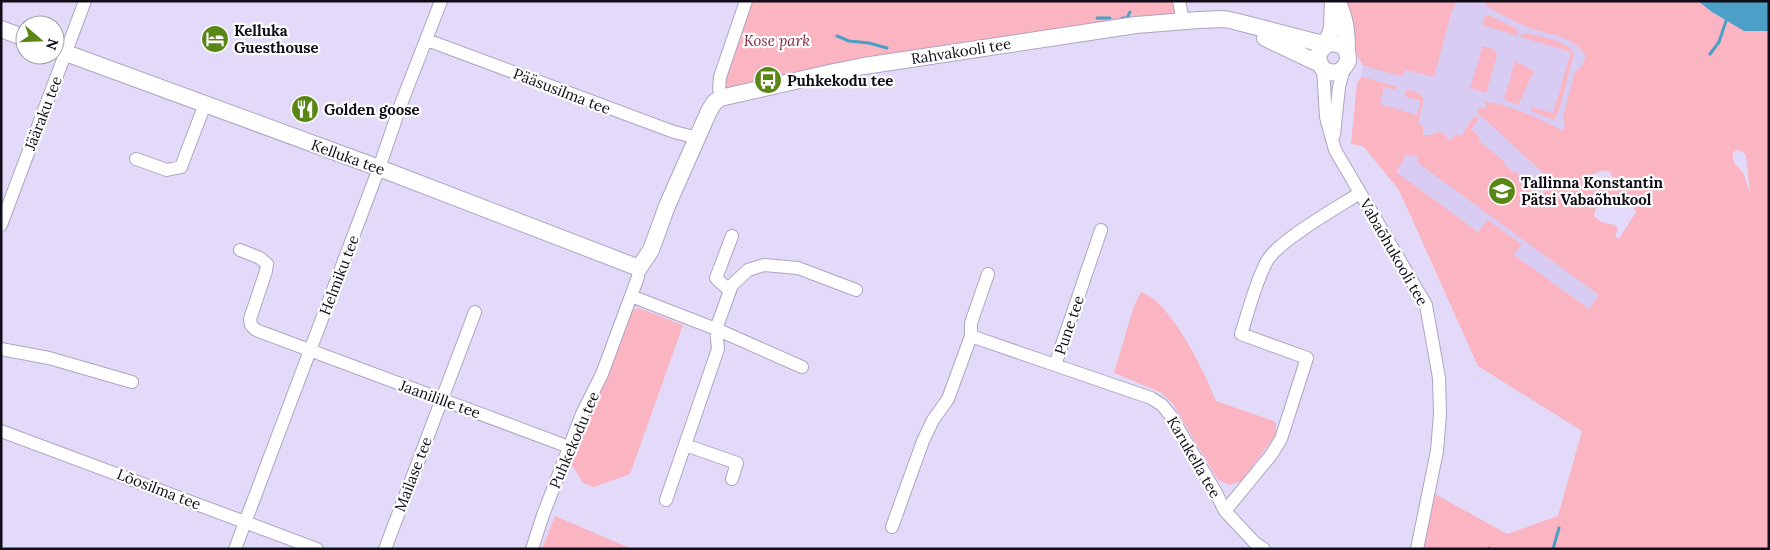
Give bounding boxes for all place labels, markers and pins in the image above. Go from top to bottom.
place label: Kelluka Guesthouse [234,21,319,57]
hotel icon: Kelluka Guesthouse [200,24,230,54]
bus stop icon: Puhkekodu tee [753,65,783,95]
place label: Puhkekodu tee [787,71,893,90]
restaurant icon: Golden goose [290,94,320,124]
place label: Golden goose [324,100,420,119]
place label: Tallinna Konstantin Pätsi Vabaõhukool [1521,173,1664,209]
school or university icon: Tallinna Konstantin Pätsi Vabaõhukool [1487,176,1517,206]

